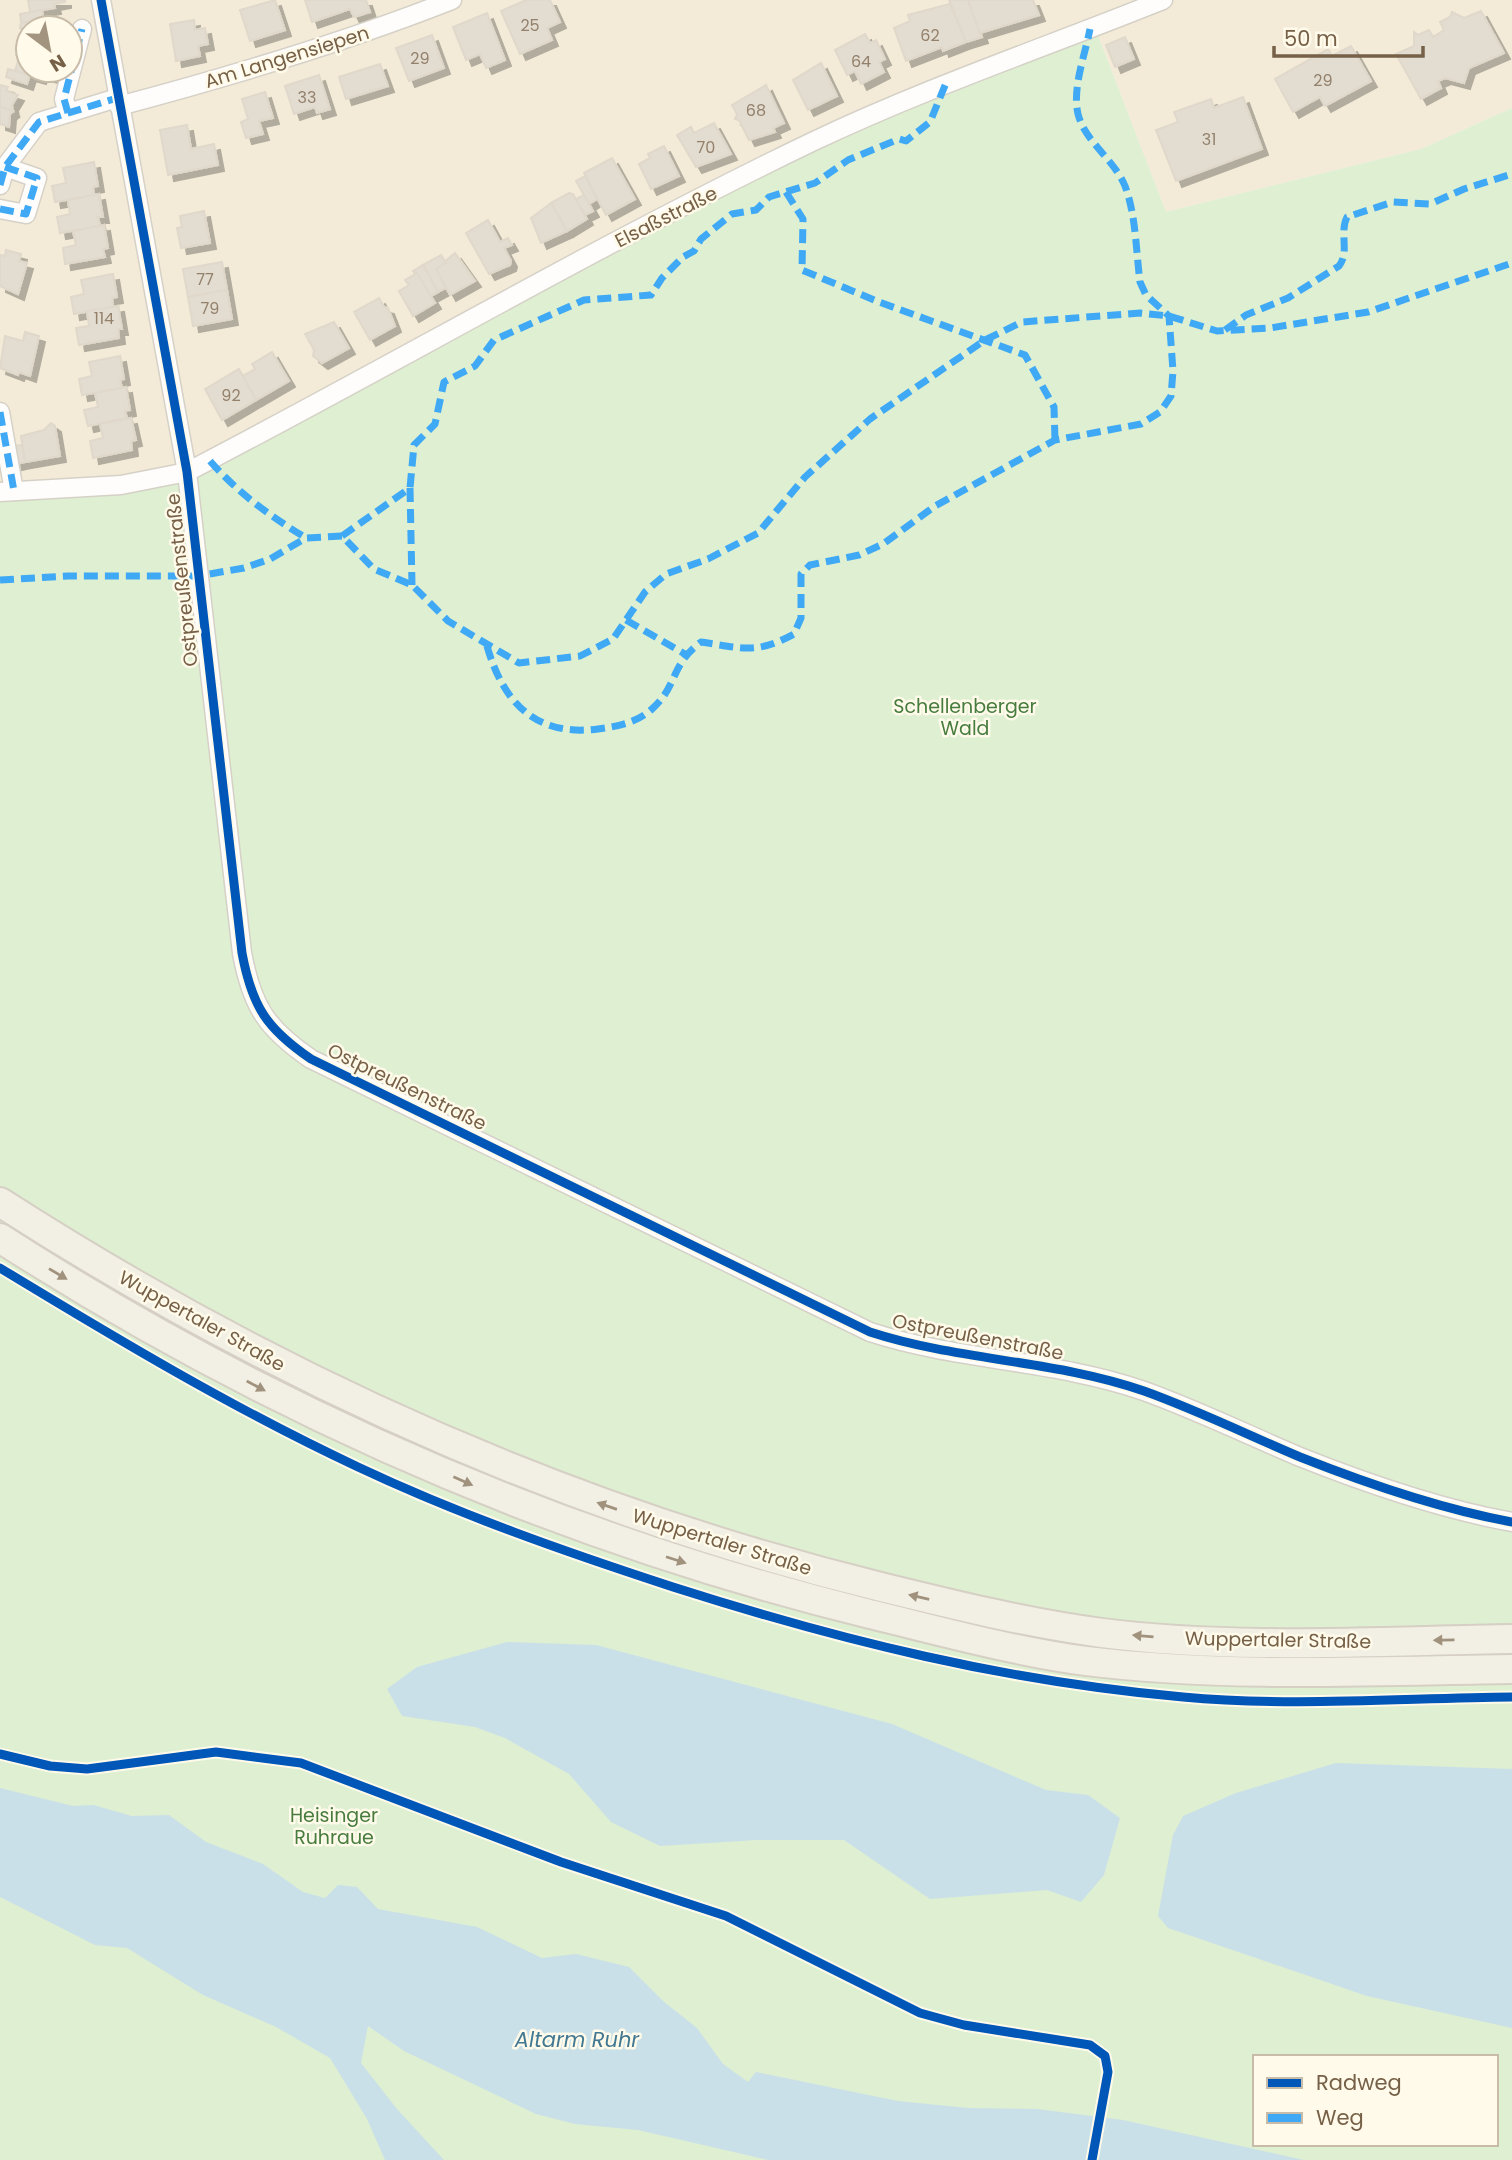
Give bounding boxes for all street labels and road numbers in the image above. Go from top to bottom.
street label: Am Langensiepen [201,19,373,95]
street label: Elsaßstraße [610,180,722,254]
street label: Ostpreußenstraße [159,492,205,668]
street label: Ostpreußenstraße [323,1037,491,1137]
street label: Wuppertaler Straße [114,1264,290,1378]
street label: Ostpreußenstraße [890,1307,1066,1367]
street label: Wuppertaler Straße [629,1502,815,1582]
street label: Wuppertaler Straße [1185,1625,1371,1655]

